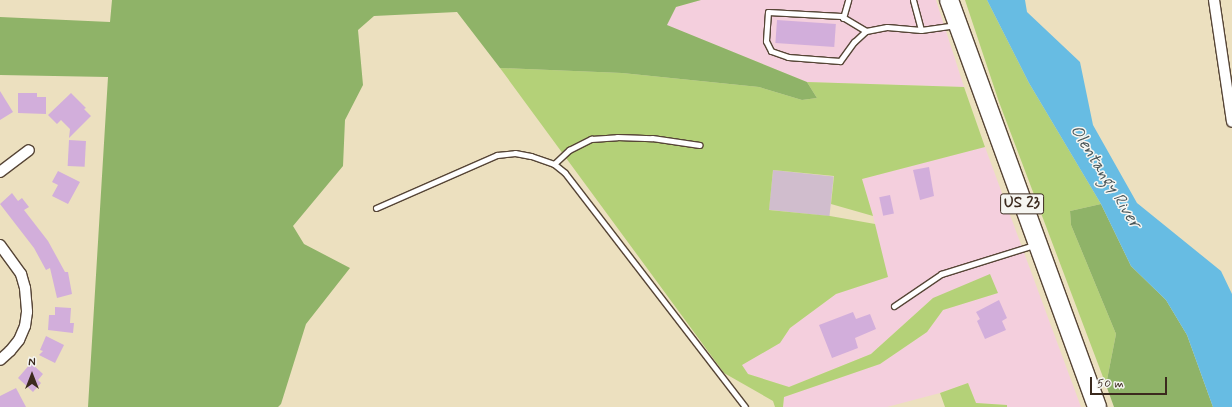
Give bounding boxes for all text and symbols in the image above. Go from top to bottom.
water label: Olentangy River [1065,122,1145,232]
road number: US 23 [1000,191,1044,217]
north arrow [12,355,52,395]
text: N [28,356,36,370]
scale bar [1092,369,1169,395]
text: 50 m [1097,376,1124,392]

